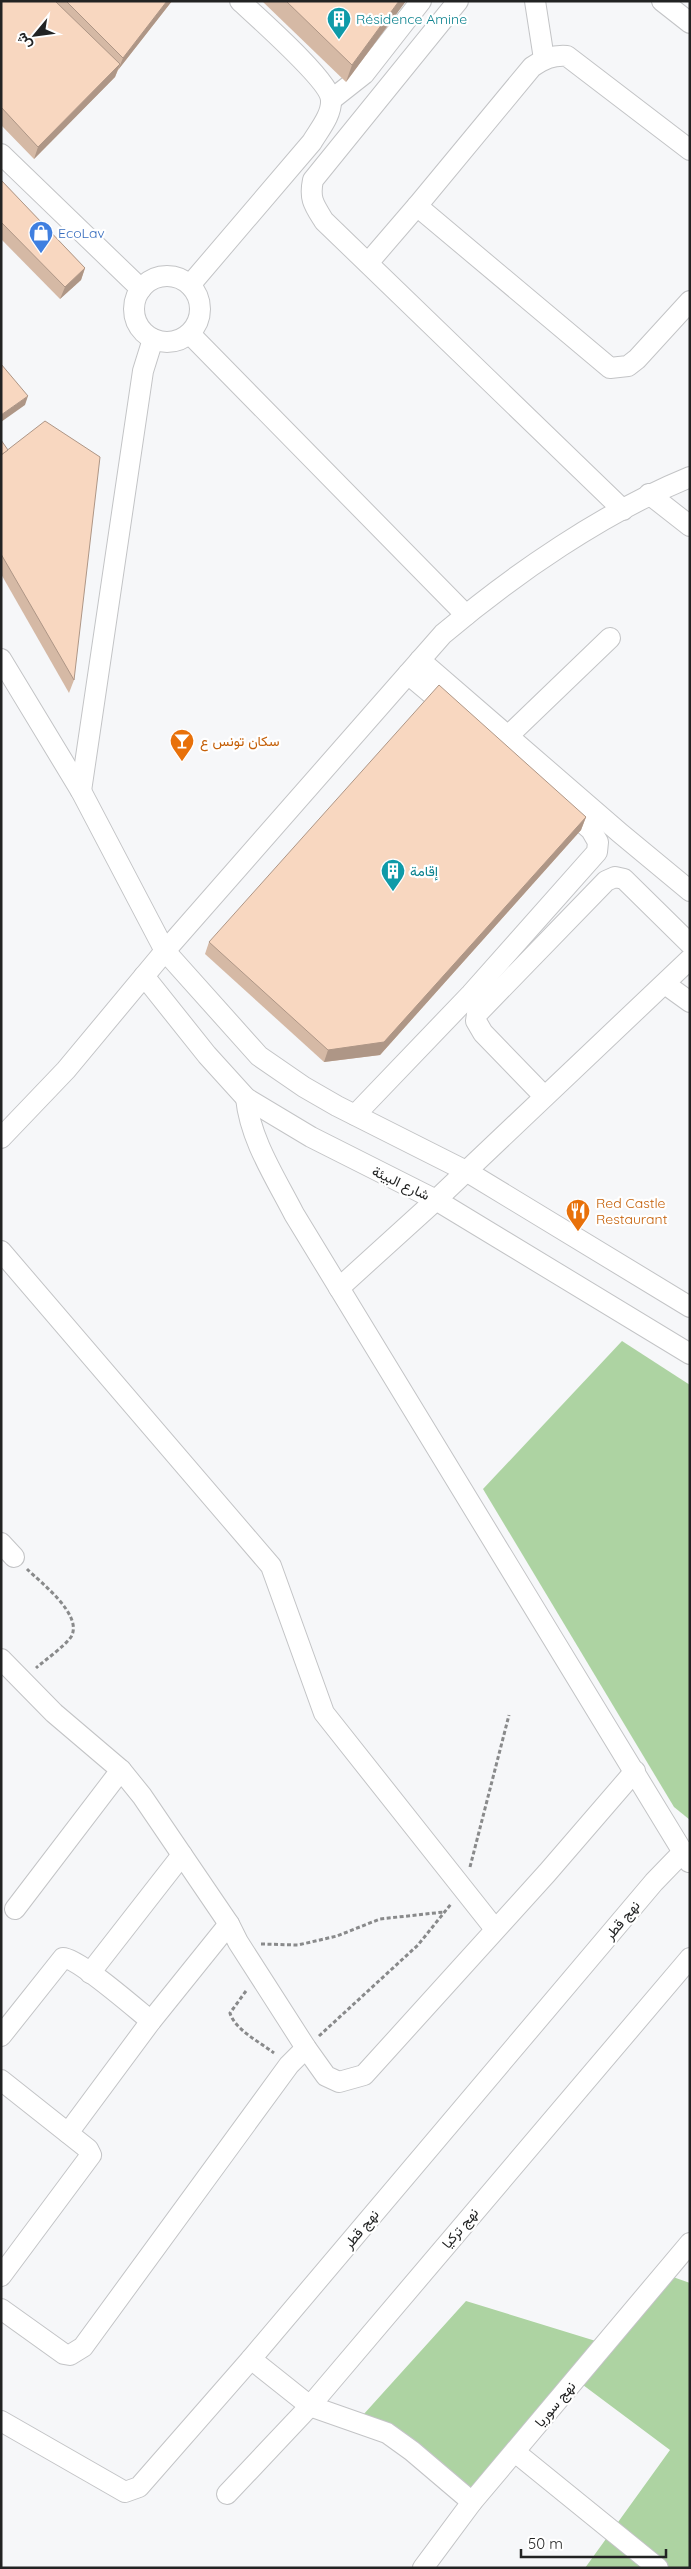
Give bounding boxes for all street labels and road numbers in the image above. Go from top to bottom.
street label: شارع البيئة [368,1162,433,1206]
street label: نهج قطر [600,1897,645,1945]
street label: نهج تركيا [438,2204,484,2253]
street label: نهج قطر [339,2206,384,2254]
street label: نهج سوريا [531,2377,581,2432]

